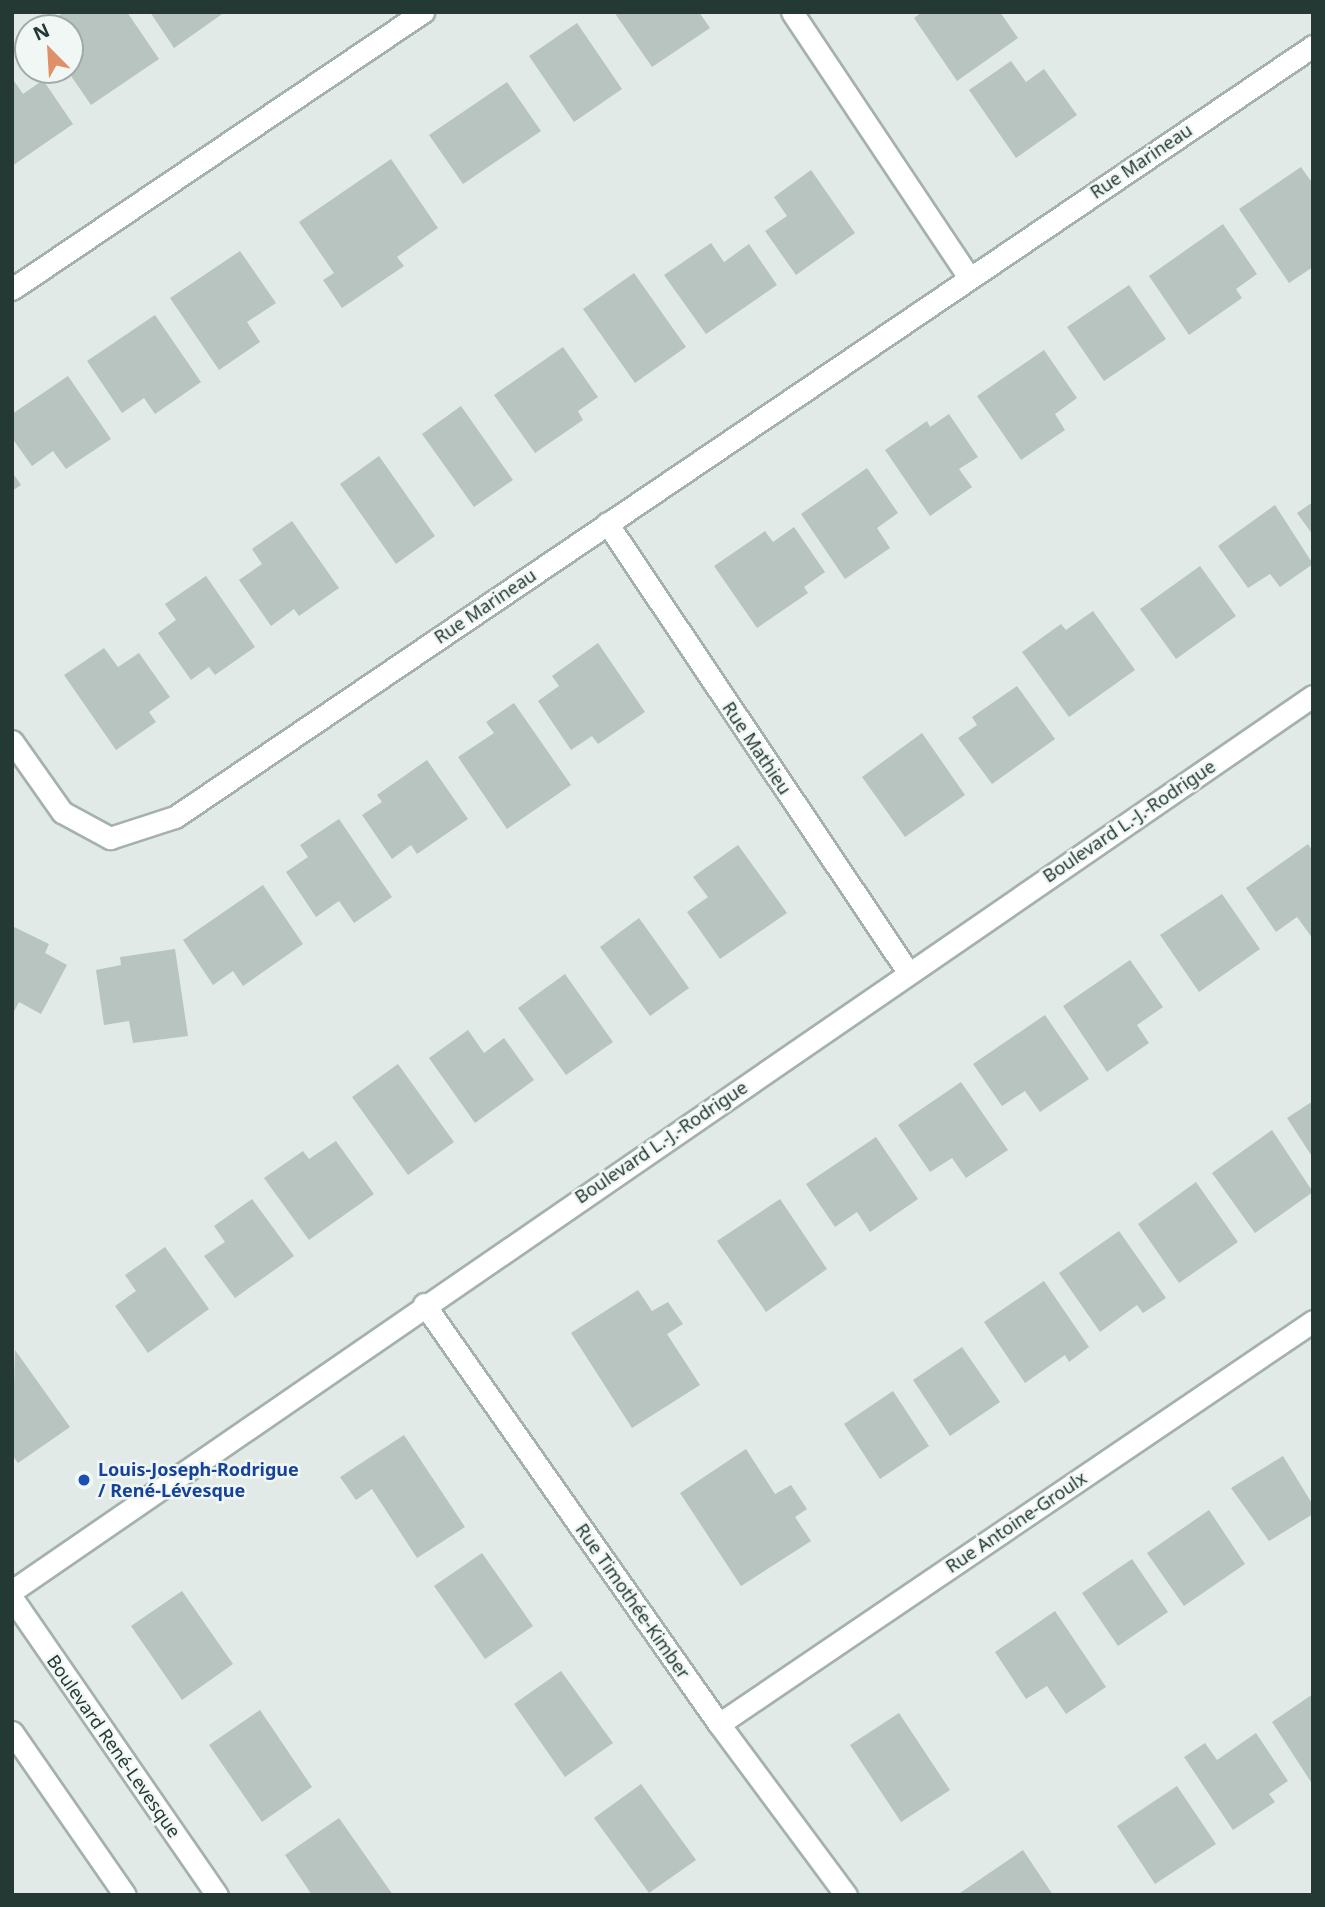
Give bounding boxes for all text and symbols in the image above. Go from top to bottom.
north arrow [14,14,84,84]
text: N [29,17,54,47]
street label: Rue Marineau [1086,119,1196,203]
street label: Rue Marineau [430,564,540,648]
street label: Rue Mathieu [718,698,796,798]
street label: Boulevard L.-J.-Rodrigue [1039,755,1219,887]
street label: Boulevard L.-J.-Rodrigue [571,1076,751,1208]
place label: Louis-Joseph-Rodrigue / René-Lévesque [98,1459,299,1502]
street label: Rue Antoine-Groulx [941,1467,1091,1577]
marker: Louis-Joseph-Rodrigue / René-Lévesque [76,1472,92,1488]
street label: Rue Timothée-Kimber [571,1519,695,1683]
street label: Boulevard René-Levesque [43,1650,185,1842]

